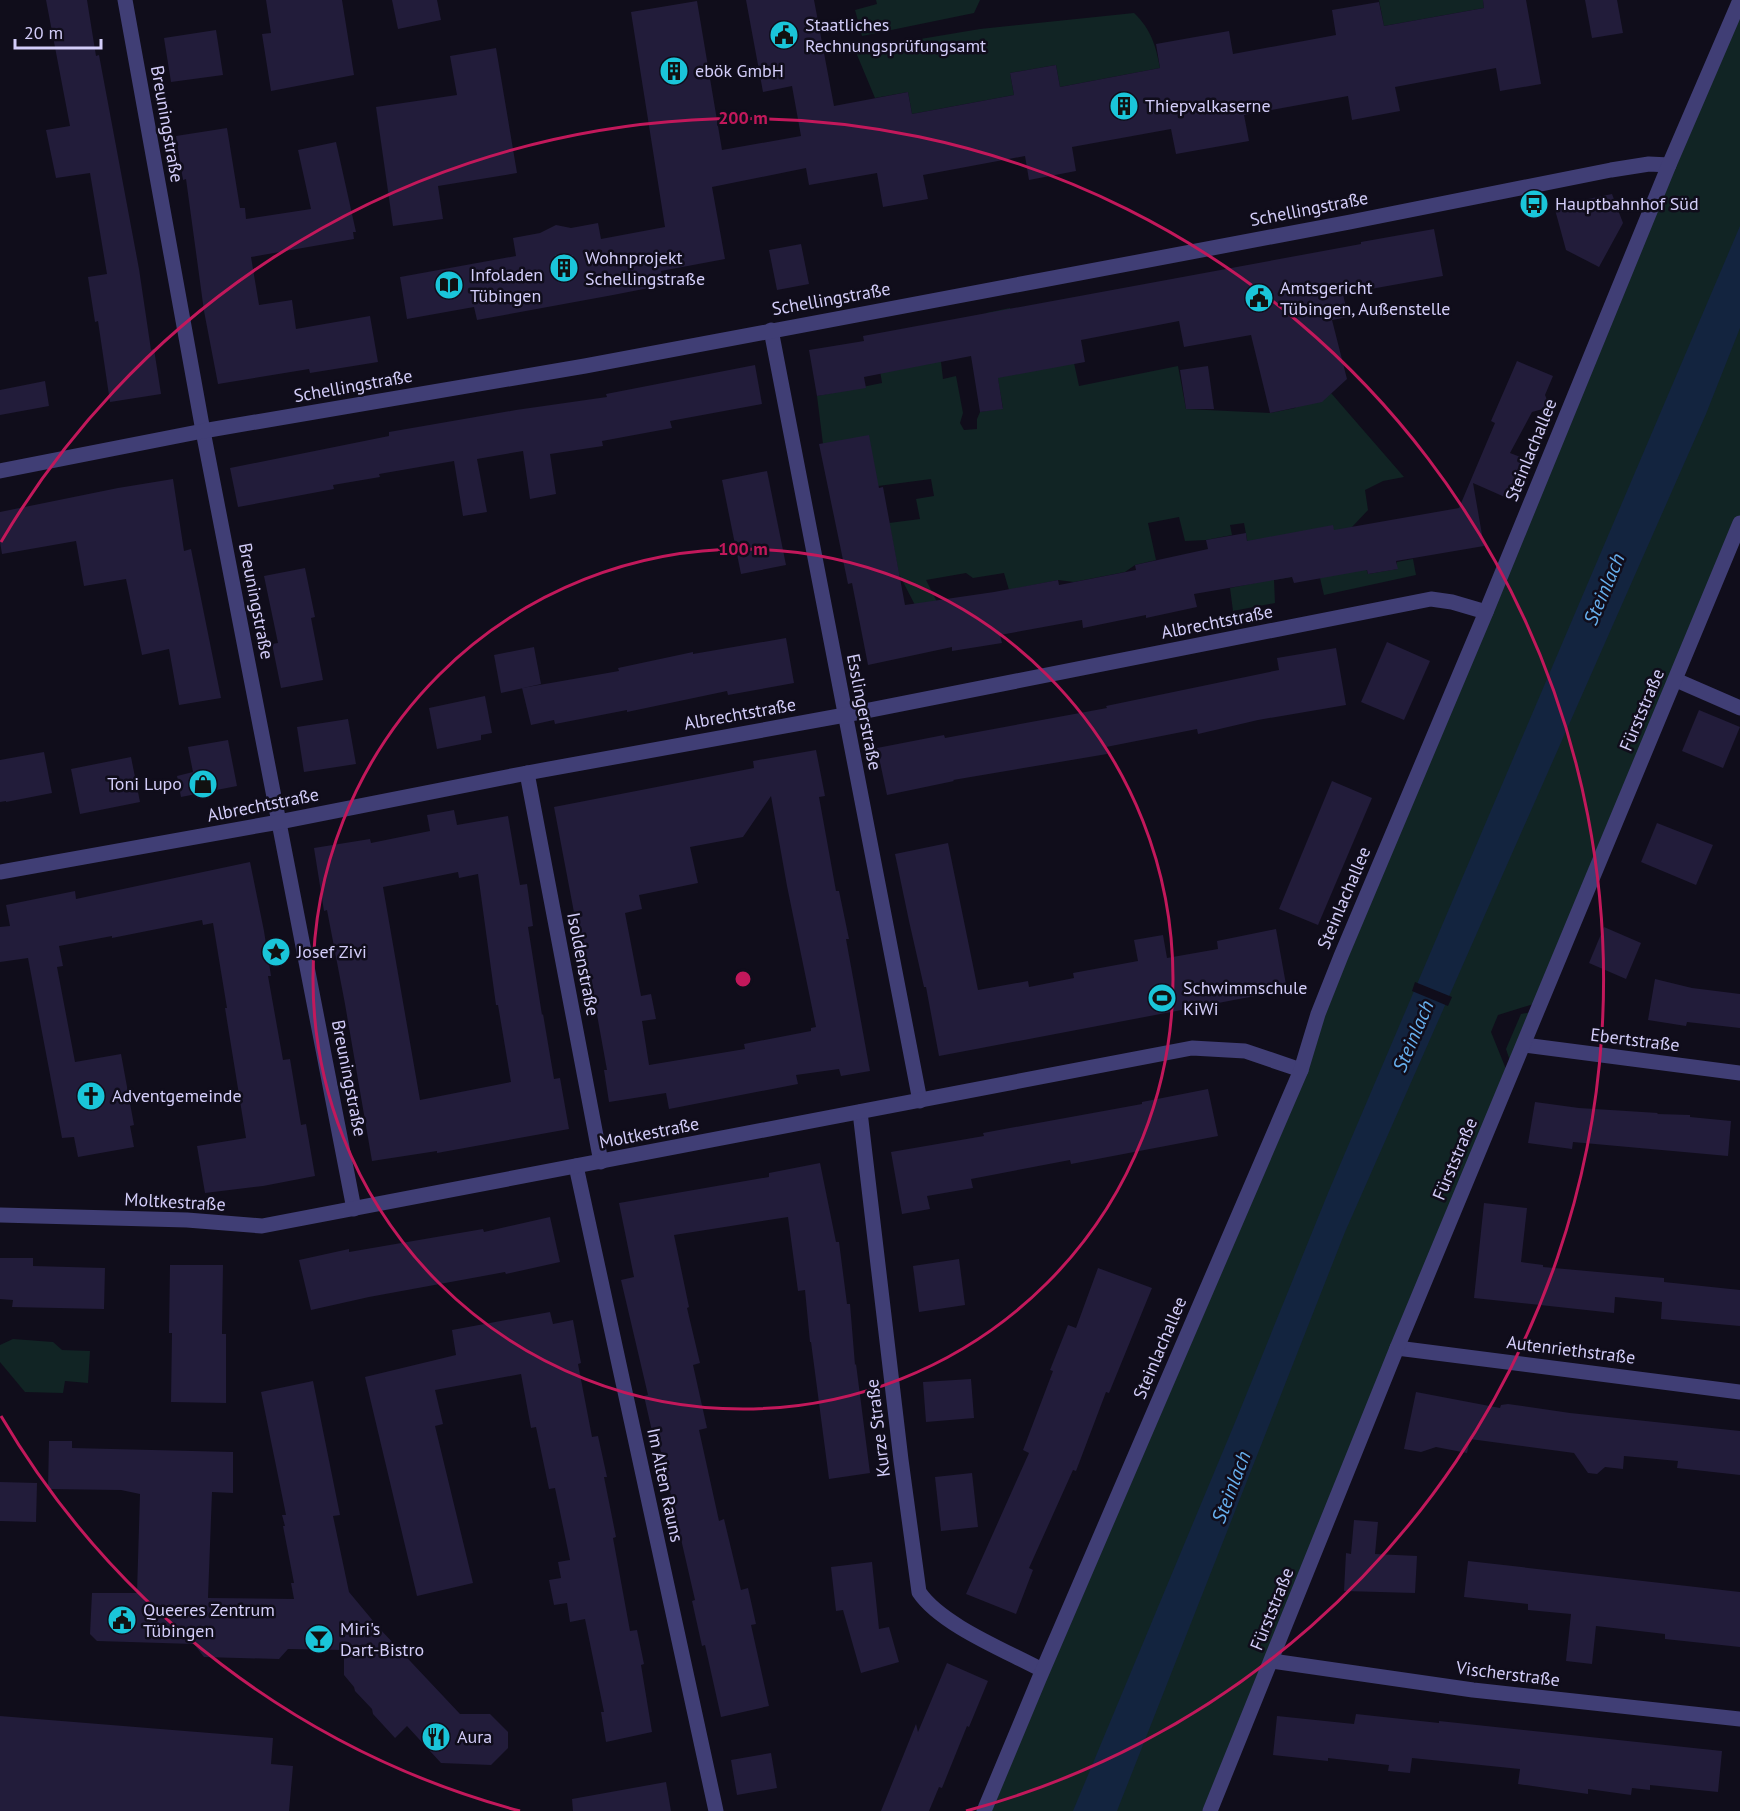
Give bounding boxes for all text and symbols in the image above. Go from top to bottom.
scale bar [15,12,100,50]
place label: Staatliches Rechnungsprüfungsamt [805,13,986,57]
public building icon: Staatliches Rechnungsprüfungsamt [768,19,800,51]
text: 20 m [24,21,63,44]
building icon: ebök GmbH [658,55,690,87]
place label: ebök GmbH [695,59,784,82]
street label: Breuningstraße [146,64,189,184]
building icon: Thiepvalkaserne [1108,90,1140,122]
place label: Thiepvalkaserne [1145,94,1271,117]
text: 200 m [718,106,768,129]
street label: Schellingstraße [1248,186,1370,231]
bus stop icon: Hauptbahnhof Süd [1518,188,1550,220]
place label: Hauptbahnhof Süd [1555,192,1699,215]
place label: Wohnprojekt Schellingstraße [585,246,705,290]
building icon: Wohnprojekt Schellingstraße [548,252,580,284]
place label: Infoladen Tübingen [470,263,543,307]
library icon: Infoladen Tübingen [433,269,465,301]
place label: Amtsgericht Tübingen, Außenstelle [1280,276,1450,320]
street label: Schellingstraße [770,277,892,320]
public building icon: Amtsgericht Tübingen, Außenstelle [1243,282,1275,314]
street label: Schellingstraße [292,364,414,407]
street label: Steinlachallee [1499,395,1562,505]
text: 100 m [718,537,768,560]
street label: Breuningstraße [234,541,279,661]
water label: Steinlach [1577,549,1631,629]
street label: Albrechtstraße [1159,599,1275,644]
street label: Esslingerstraße [842,652,887,772]
street label: Fürststraße [1614,665,1669,754]
street label: Albrechtstraße [682,692,798,735]
shop icon: Toni Lupo [187,768,219,800]
place label: Toni Lupo [107,772,182,795]
street label: Albrechtstraße [205,782,321,827]
street label: Steinlachallee [1312,843,1375,952]
street label: Isoldenstraße [562,910,605,1018]
place icon: Josef Zivi [260,936,292,968]
place label: Josef Zivi [296,940,367,963]
centre of rings [733,969,753,989]
place label: Schwimmschule KiWi [1183,976,1307,1020]
sports icon: Schwimmschule KiWi [1146,982,1178,1014]
water label: Steinlach [1386,996,1440,1076]
street label: Breuningstraße [327,1018,372,1138]
street label: Ebertstraße [1589,1023,1681,1056]
church icon: Adventgemeinde [75,1080,107,1112]
place label: Adventgemeinde [112,1084,242,1107]
street label: Moltkestraße [597,1112,701,1153]
street label: Fürststraße [1427,1114,1482,1203]
street label: Moltkestraße [124,1187,226,1216]
street label: Steinlachallee [1128,1293,1191,1402]
street label: Autenriethstraße [1505,1330,1637,1369]
street label: Kurze Straße [860,1378,895,1478]
street label: Im Alten Rauns [642,1426,689,1544]
water label: Steinlach [1205,1447,1257,1527]
street label: Fürststraße [1245,1564,1299,1654]
place label: Queeres Zentrum Tübingen [143,1598,275,1642]
public building icon: Queeres Zentrum Tübingen [106,1604,138,1636]
place label: Miri's Dart-Bistro [340,1617,424,1661]
bar icon: Miri's Dart-Bistro [303,1623,335,1655]
street label: Vischerstraße [1454,1656,1561,1691]
restaurant icon: Aura [420,1721,452,1753]
place label: Aura [457,1725,492,1748]

